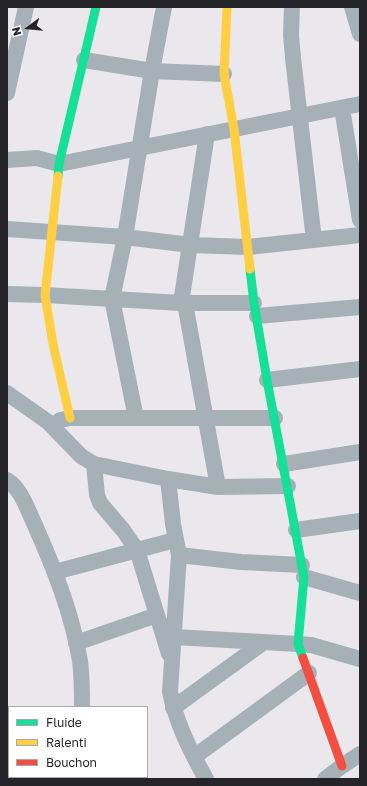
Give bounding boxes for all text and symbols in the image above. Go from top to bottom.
north arrow [8,8,48,48]
text: N [9,26,23,37]
legend [8,706,148,778]
text: Fluide [46,715,82,730]
text: Ralenti [46,735,87,750]
text: Bouchon [46,755,97,770]

